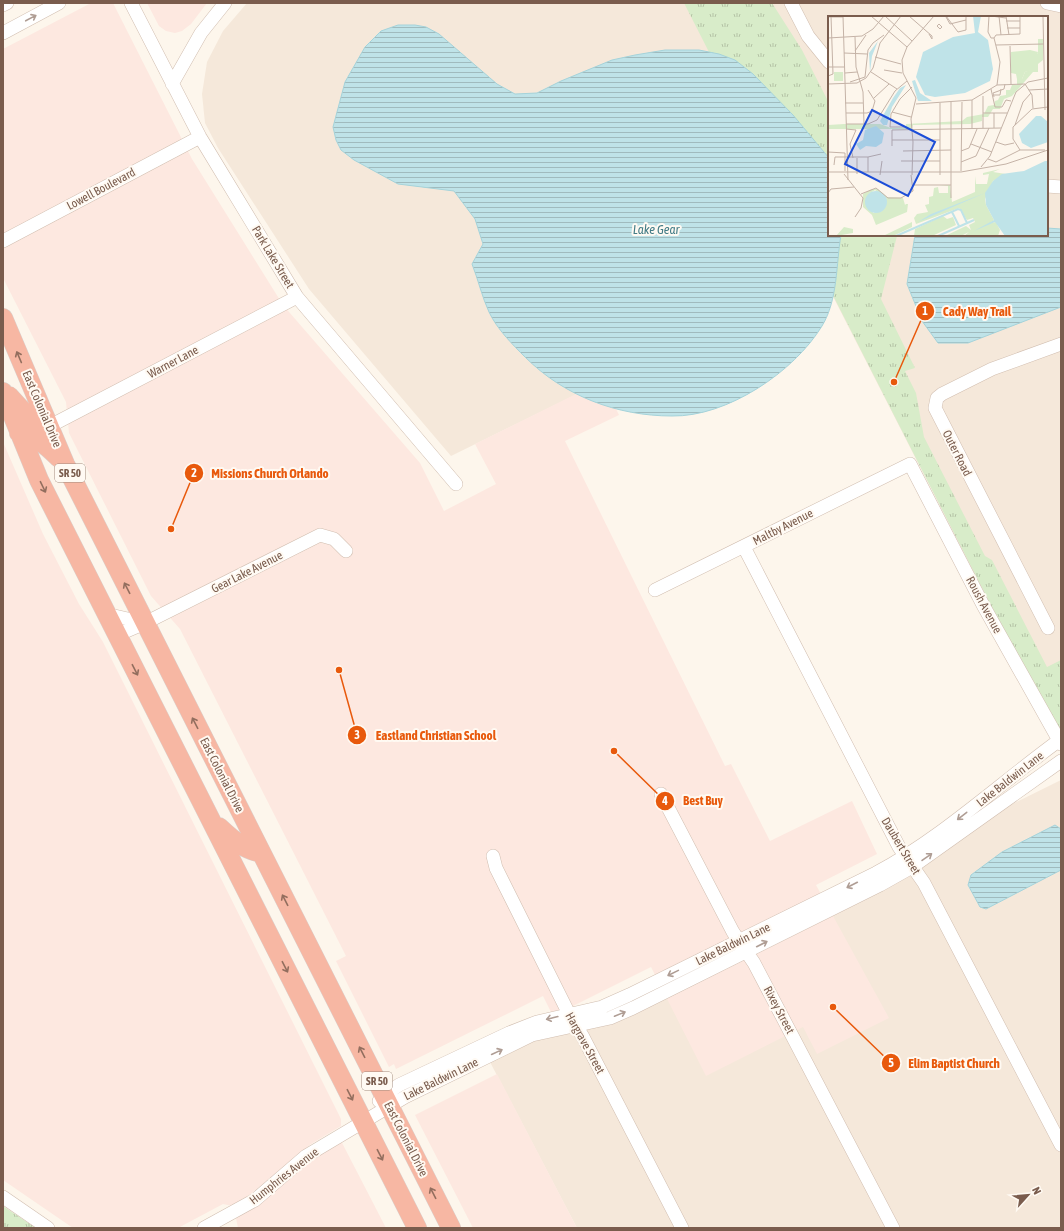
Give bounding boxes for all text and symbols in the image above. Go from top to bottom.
one-way arrow [25,14,37,21]
inset map [828,16,1048,236]
street label: Lowell Boulevard [64,165,138,213]
water label: Lake Gear [633,222,680,237]
street label: Park Lake Street [249,223,297,291]
callout: Cady Way Trail [915,298,1019,323]
text: 1 [922,304,928,318]
text: Cady Way Trail [943,304,1012,319]
street label: Warner Lane [145,343,201,381]
one-way arrow [15,351,22,363]
street label: East Colonial Drive [20,369,64,449]
street label: Outer Road [939,428,975,478]
callout: Missions Church Orlando [184,461,337,486]
road number: SR 50 [55,464,85,482]
text: 2 [191,466,197,480]
text: Missions Church Orlando [211,466,329,481]
one-way arrow [40,481,47,493]
street label: Maltby Avenue [751,506,815,548]
street label: Gear Lake Avenue [209,548,285,596]
street label: Roush Avenue [963,574,1005,636]
one-way arrow [123,583,130,595]
one-way arrow [131,664,139,676]
one-way arrow [191,717,198,729]
callout: Eastland Christian School [347,723,504,748]
text: 3 [354,728,360,742]
text: Eastland Christian School [376,728,497,743]
street label: East Colonial Drive [197,735,247,815]
street label: Lake Baldwin Lane [974,748,1046,810]
callout: Best Buy [655,788,731,813]
text: Best Buy [683,793,724,808]
text: 4 [661,794,668,808]
one-way arrow [956,811,967,820]
street label: Daubert Street [878,815,924,878]
one-way arrow [921,853,932,861]
one-way arrow [847,882,859,889]
one-way arrow [281,894,288,906]
street label: Lake Baldwin Lane [693,920,773,968]
one-way arrow [756,940,768,947]
one-way arrow [282,961,289,973]
one-way arrow [667,970,679,978]
street label: Rixey Street [761,984,798,1037]
one-way arrow [614,1009,626,1017]
street label: Hargrave Street [562,1010,608,1077]
one-way arrow [546,1015,559,1022]
one-way arrow [358,1046,365,1058]
one-way arrow [491,1048,503,1055]
callout: Elim Baptist Church [881,1051,1008,1076]
street label: Lake Baldwin Lane [401,1055,481,1103]
text: 5 [888,1056,894,1070]
text: Elim Baptist Church [908,1056,1000,1071]
road number: SR 50 [362,1072,392,1090]
one-way arrow [347,1089,354,1101]
street label: East Colonial Drive [381,1099,431,1179]
street label: Humphries Avenue [247,1145,321,1207]
one-way arrow [377,1149,384,1161]
north arrow [1008,1175,1048,1215]
text: N [1030,1185,1044,1196]
one-way arrow [429,1187,436,1199]

